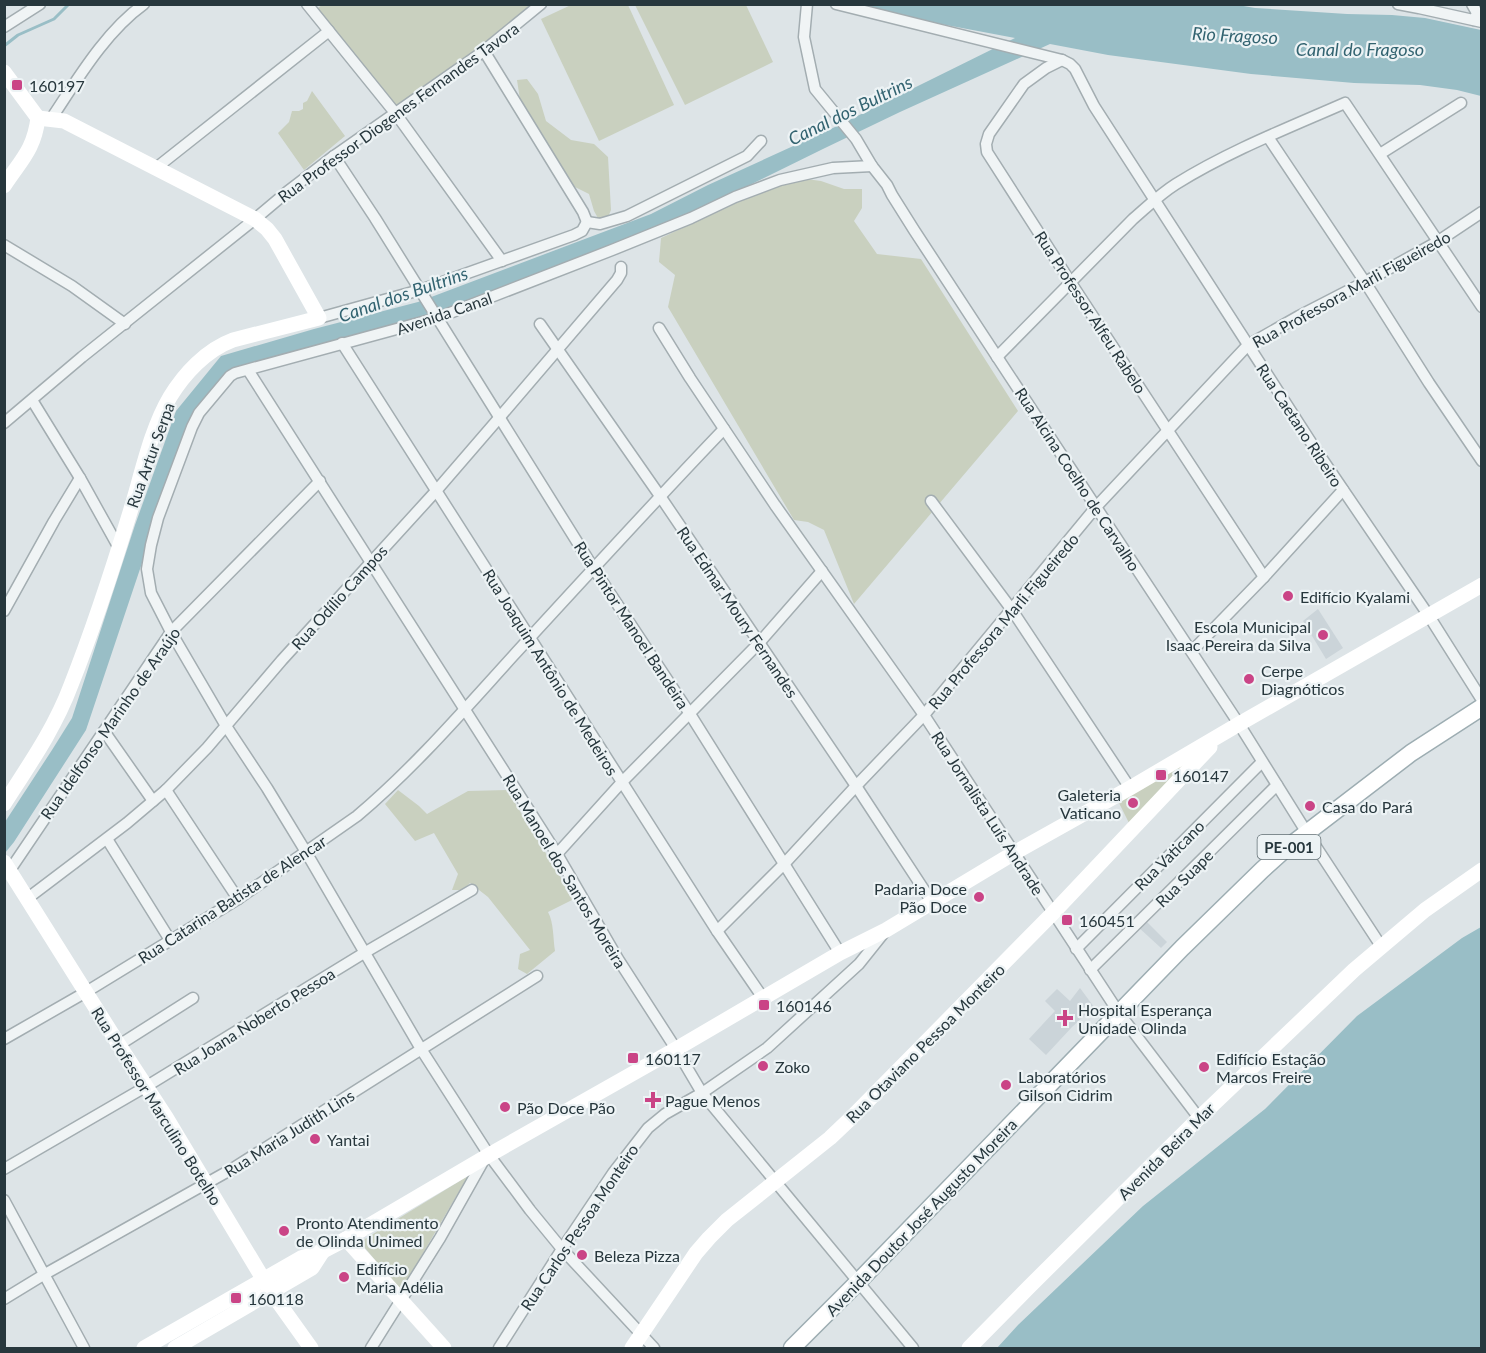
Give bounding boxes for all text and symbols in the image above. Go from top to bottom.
street label: Rua Professor Diogenes Fernandes Tavora [274,18,522,206]
water label: Rio Fragoso [1191,22,1279,48]
water label: Canal do Fragoso [1296,38,1424,60]
water label: Canal dos Bultrins [784,70,916,150]
place label: 160197 [29,76,85,95]
marker: 160197 [10,78,24,92]
street label: Rua Professor Alfeu Rabelo [1031,227,1151,397]
street label: Rua Professora Marli Figueiredo [1249,227,1453,351]
water label: Canal dos Bultrins [335,262,471,326]
street label: Avenida Canal [394,288,494,338]
street label: Rua Caetano Ribeiro [1253,360,1347,490]
street label: Rua Alcina Coelho de Carvalho [1012,384,1144,574]
street label: Rua Artur Serpa [122,400,178,510]
street label: Rua Edmar Moury Fernandes [674,523,802,701]
street label: Rua Professora Marli Figueiredo [924,529,1082,713]
street label: Rua Pintor Manoel Bandeira [571,538,693,712]
street label: Rua Odílio Campos [287,541,391,653]
street label: Rua Joaquim Antônio de Medeiros [479,565,623,779]
place label: Edifício Kyalami [1300,587,1410,606]
marker: Edifício Kyalami [1281,589,1295,603]
place label: Escola Municipal Isaac Pereira da Silva [1166,617,1311,654]
street label: Rua Idelfonso Marinho de Araújo [36,623,184,823]
marker: Escola Municipal Isaac Pereira da Silva [1316,628,1330,642]
place label: Cerpe Diagnóticos [1261,661,1344,698]
marker: Cerpe Diagnóticos [1242,672,1256,686]
street label: Rua Jornalista Luís Andrade [928,728,1048,898]
place label: 160147 [1173,766,1229,785]
marker: 160147 [1154,768,1168,782]
street label: Rua Manoel dos Santos Moreira [499,771,631,971]
place label: Galeteria Vaticano [1057,785,1121,822]
marker: Galeteria Vaticano [1126,796,1140,810]
place label: Casa do Pará [1322,797,1413,816]
marker: Casa do Pará [1303,799,1317,813]
street label: Rua Vaticano [1130,816,1208,894]
street label: Rua Catarina Batista de Alencar [134,831,330,967]
road number: PE-001 [1258,835,1320,859]
street label: Rua Suape [1151,845,1217,911]
place label: Padaria Doce Pão Doce [874,879,967,916]
marker: Padaria Doce Pão Doce [972,890,986,904]
place label: 160451 [1079,911,1135,930]
marker: 160451 [1060,913,1074,927]
street label: Rua Otaviano Pessoa Monteiro [842,960,1008,1126]
street label: Rua Joana Noberto Pessoa [170,964,338,1078]
place label: 160146 [776,996,832,1015]
marker: 160146 [757,998,771,1012]
place label: Hospital Esperança Unidade Olinda [1078,1000,1212,1037]
street label: Rua Professor Marculino Botelho [88,1003,226,1209]
marker: Hospital Esperança Unidade Olinda [1056,1009,1074,1027]
place label: 160117 [645,1049,701,1068]
place label: Edifício Estação Marcos Freire [1216,1049,1326,1086]
marker: 160117 [626,1051,640,1065]
place label: Zoko [775,1057,810,1076]
marker: Zoko [756,1059,770,1073]
marker: Edifício Estação Marcos Freire [1197,1060,1211,1074]
place label: Laboratórios Gilson Cidrim [1018,1067,1113,1104]
marker: Laboratórios Gilson Cidrim [999,1078,1013,1092]
street label: Rua Maria Judith Lins [221,1085,357,1181]
place label: Pague Menos [665,1091,760,1110]
marker: Pague Menos [646,1093,660,1107]
place label: Pão Doce Pão [517,1098,615,1117]
street label: Avenida Beira Mar [1114,1099,1218,1203]
marker: Pão Doce Pão [498,1100,512,1114]
street label: Avenida Doutor José Augusto Moreira [822,1115,1020,1319]
place label: Yantai [327,1130,370,1149]
marker: Yantai [308,1132,322,1146]
street label: Rua Carlos Pessoa Monteiro [516,1140,642,1314]
place label: Pronto Atendimento de Olinda Unimed [296,1213,439,1250]
marker: Pronto Atendimento de Olinda Unimed [277,1224,291,1238]
place label: Beleza Pizza [594,1246,680,1265]
marker: Beleza Pizza [575,1248,589,1262]
place label: Edifício Maria Adélia [356,1259,443,1296]
marker: Edifício Maria Adélia [337,1270,351,1284]
place label: 160118 [248,1289,304,1308]
marker: 160118 [229,1291,243,1305]

